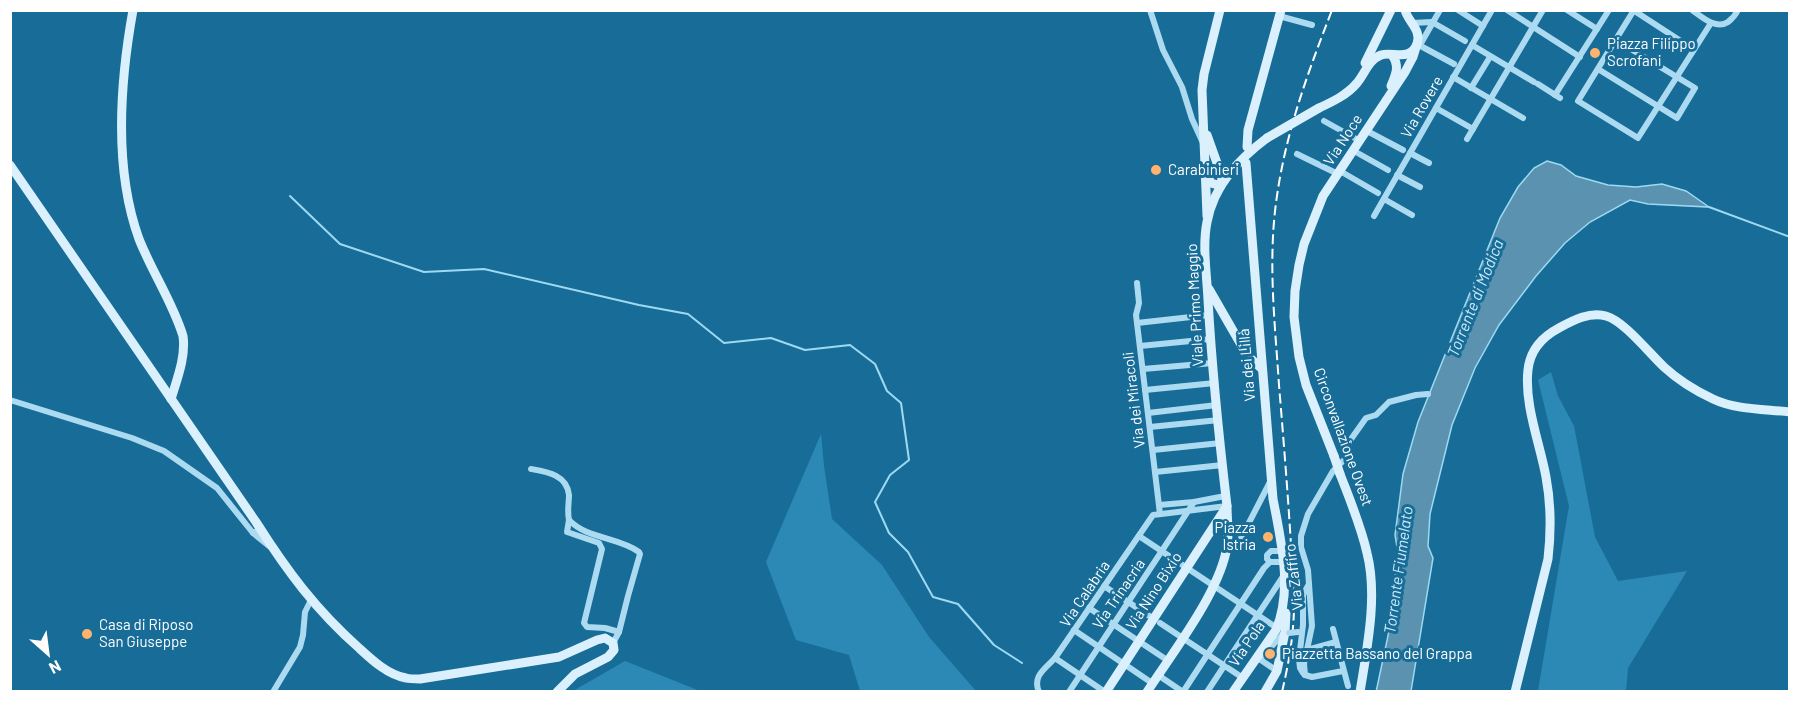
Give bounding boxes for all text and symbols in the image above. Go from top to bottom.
place label: Piazza Filippo Scrofani [1607,34,1696,69]
marker: Piazza Filippo Scrofani [1588,46,1602,60]
street label: Via Rovere [1396,72,1446,141]
street label: Via Noce [1319,110,1365,168]
place label: Carabinieri [1168,160,1239,178]
marker: Carabinieri [1149,163,1163,177]
water label: Torrente di Modica [1442,236,1507,359]
street label: Viale Primo Maggio [1182,243,1206,367]
street label: Via dei Lillà [1234,328,1258,402]
street label: Via dei Miracoli [1118,351,1148,449]
street label: Circonvallazione Ovest [1311,365,1377,508]
water label: Torrente Fiumelato [1379,505,1416,635]
place label: Piazza Istria [1215,518,1256,553]
marker: Piazza Istria [1261,530,1275,544]
street label: Via Zaffiro [1280,543,1306,611]
street label: Via Nino Bixio [1121,548,1185,633]
street label: Via Trinacria [1088,555,1148,632]
street label: Via Calabria [1055,557,1113,630]
place label: Casa di Riposo San Giuseppe [99,615,193,650]
street label: Via Pola [1224,617,1268,670]
north arrow [18,624,78,684]
marker: Casa di Riposo San Giuseppe [80,627,94,641]
place label: Piazzetta Bassano del Grappa [1282,644,1472,662]
marker: Piazzetta Bassano del Grappa [1263,647,1277,661]
text: N [46,657,64,679]

